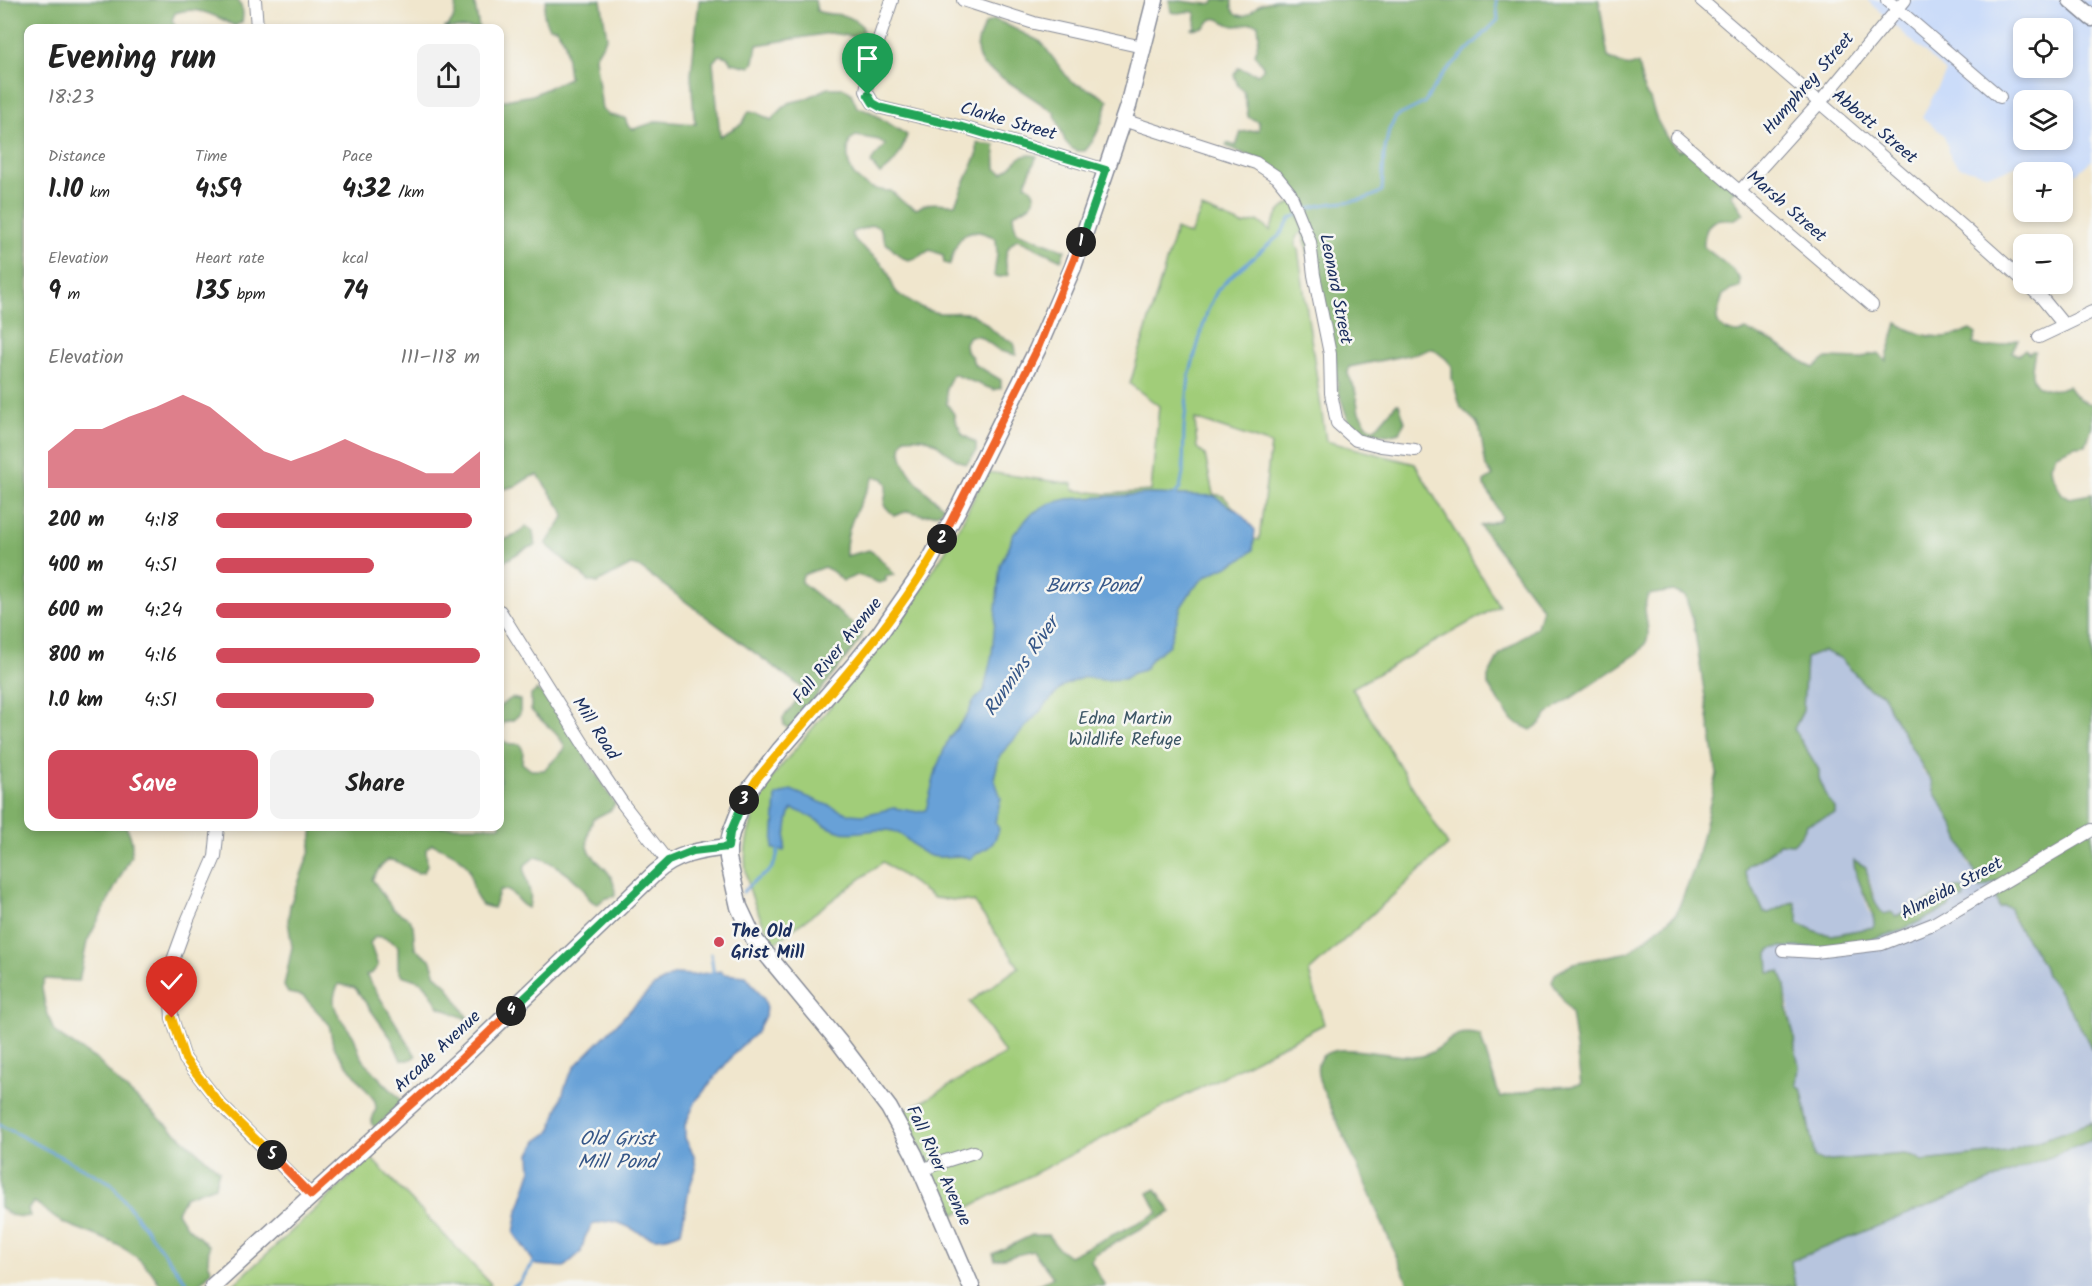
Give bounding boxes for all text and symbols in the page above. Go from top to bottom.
map controls [2013,18,2073,294]
button: locate [2013,18,2073,78]
street label: Humphrey Street [1756,25,1863,142]
text: Evening run [48,33,216,86]
pin [842,33,893,95]
icon: arrive [851,42,884,75]
button: share [417,44,480,107]
text: 18:23 [48,82,94,114]
street label: Abbott Street [1825,82,1924,172]
button: layers [2013,90,2073,150]
street label: Clarke Street [956,94,1061,150]
text: Distance [48,144,106,169]
text: Time [195,144,227,169]
text: Pace [342,144,373,169]
button: + [2013,162,2073,222]
street label: Marsh Street [1739,164,1834,251]
text: 1.10 [48,169,83,211]
text: 4:59 [195,169,242,211]
text: 4:32 [342,169,392,211]
text: km [83,180,110,205]
text: /km [392,180,424,205]
pin: 1 [1066,227,1096,257]
text: 1 [1079,229,1083,254]
street label: Leonard Street [1310,231,1360,348]
button: − [2013,234,2073,294]
text: Elevation [48,246,109,271]
text: Heart rate [195,246,265,271]
text: kcal [342,246,368,271]
text: 9 [48,271,61,313]
text: 135 [195,271,230,313]
text: 74 [342,271,368,313]
text: m [61,282,80,307]
text: bpm [230,282,265,307]
text: Elevation [48,342,124,374]
text: 111–118 m [400,342,480,374]
text: 200 m [48,505,104,537]
text: 4:18 [144,505,178,537]
pin: 2 [927,524,957,554]
text: 2 [937,526,947,551]
text: 400 m [48,550,104,582]
text: 4:51 [144,550,177,582]
water label: Burrs Pond [1046,571,1143,603]
street label: Fall River Avenue [786,591,890,711]
text: 600 m [48,595,103,627]
text: 4:24 [144,595,183,627]
water label: Runnins River [976,607,1071,723]
text: 800 m [48,640,104,672]
text: 4:16 [144,640,177,672]
text: 1.0 km [48,685,103,717]
text: 4:51 [144,685,177,717]
street label: Mill Road [564,691,627,767]
park label: Edna Martin Wildlife Refuge [1068,705,1182,755]
button: Save [48,750,258,819]
button: Share [270,750,480,819]
pin: 3 [729,785,759,815]
text: 3 [740,787,748,812]
street label: Almeida Street [1896,849,2009,928]
place label: The Old Grist Mill [731,918,804,968]
marker: The Old Grist Mill [712,935,726,949]
pin [146,956,197,1018]
icon: check [155,965,188,998]
pin: 4 [496,996,526,1026]
text: 4 [507,998,515,1023]
street label: Arcade Avenue [388,1004,488,1100]
street label: Fall River Avenue [897,1101,979,1231]
water label: Old Grist Mill Pond [578,1124,661,1179]
pin: 5 [257,1140,287,1170]
text: 5 [268,1142,276,1167]

